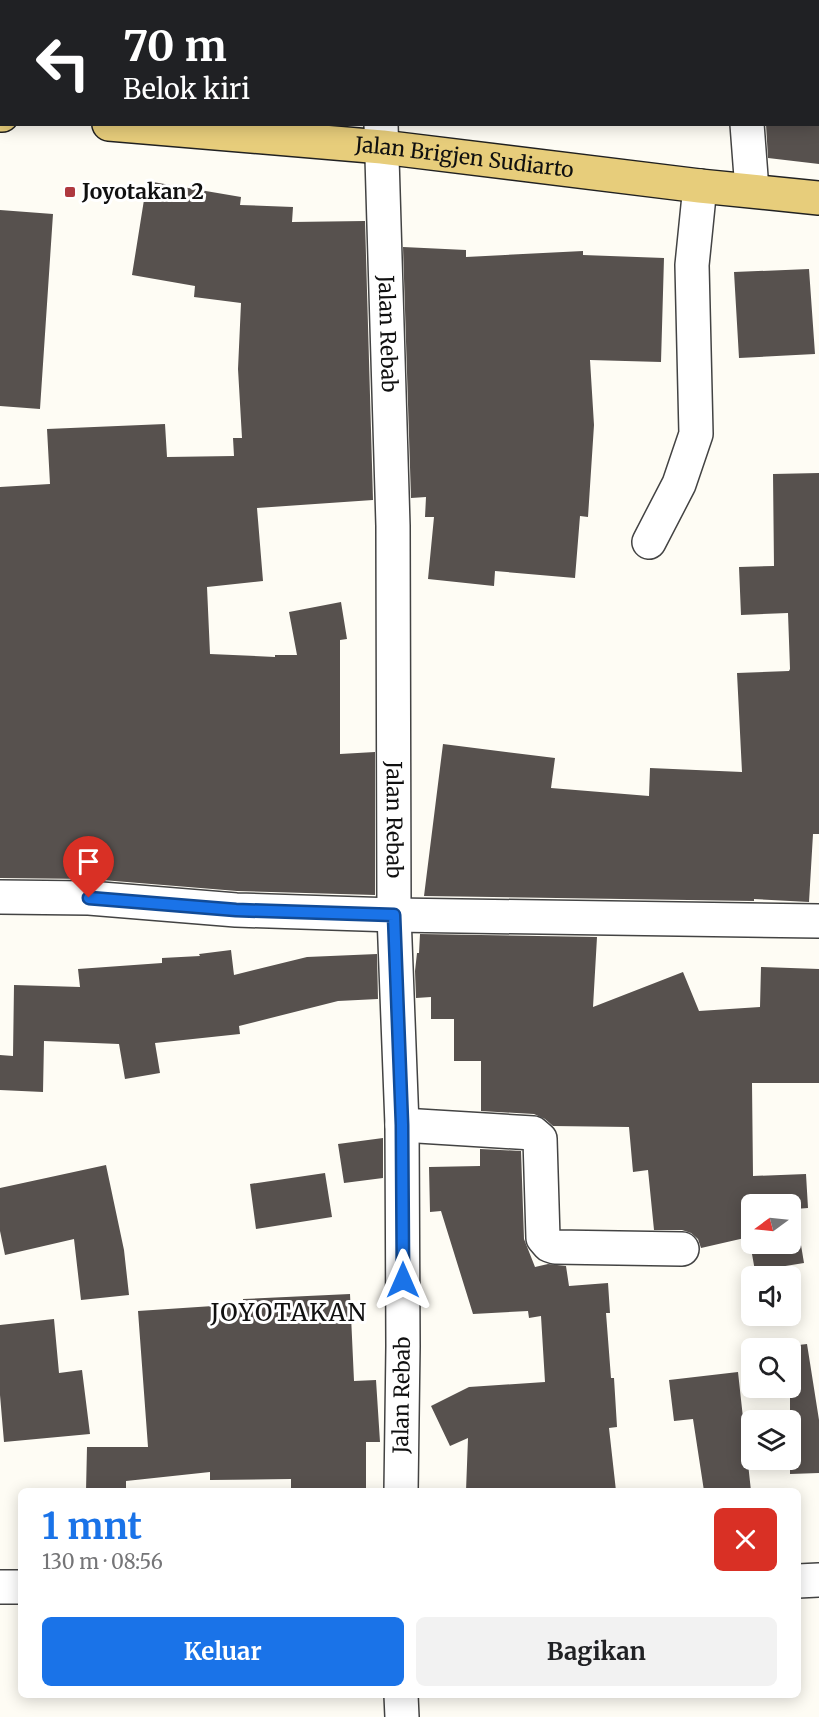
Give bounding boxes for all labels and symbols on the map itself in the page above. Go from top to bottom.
street label: Jalan Brigjen Sudiarto [353,131,575,183]
place label: Joyotakan 2 [81,178,204,205]
marker: Joyotakan 2 [63,185,77,199]
street label: Jalan Rebab [372,274,403,393]
street label: Jalan Rebab [381,760,408,878]
pin [63,836,114,898]
north arrow [741,1194,801,1254]
position arrow [371,1248,435,1312]
district label: JOYOTAKAN [209,1297,368,1328]
street label: Jalan Rebab [387,1336,416,1455]

